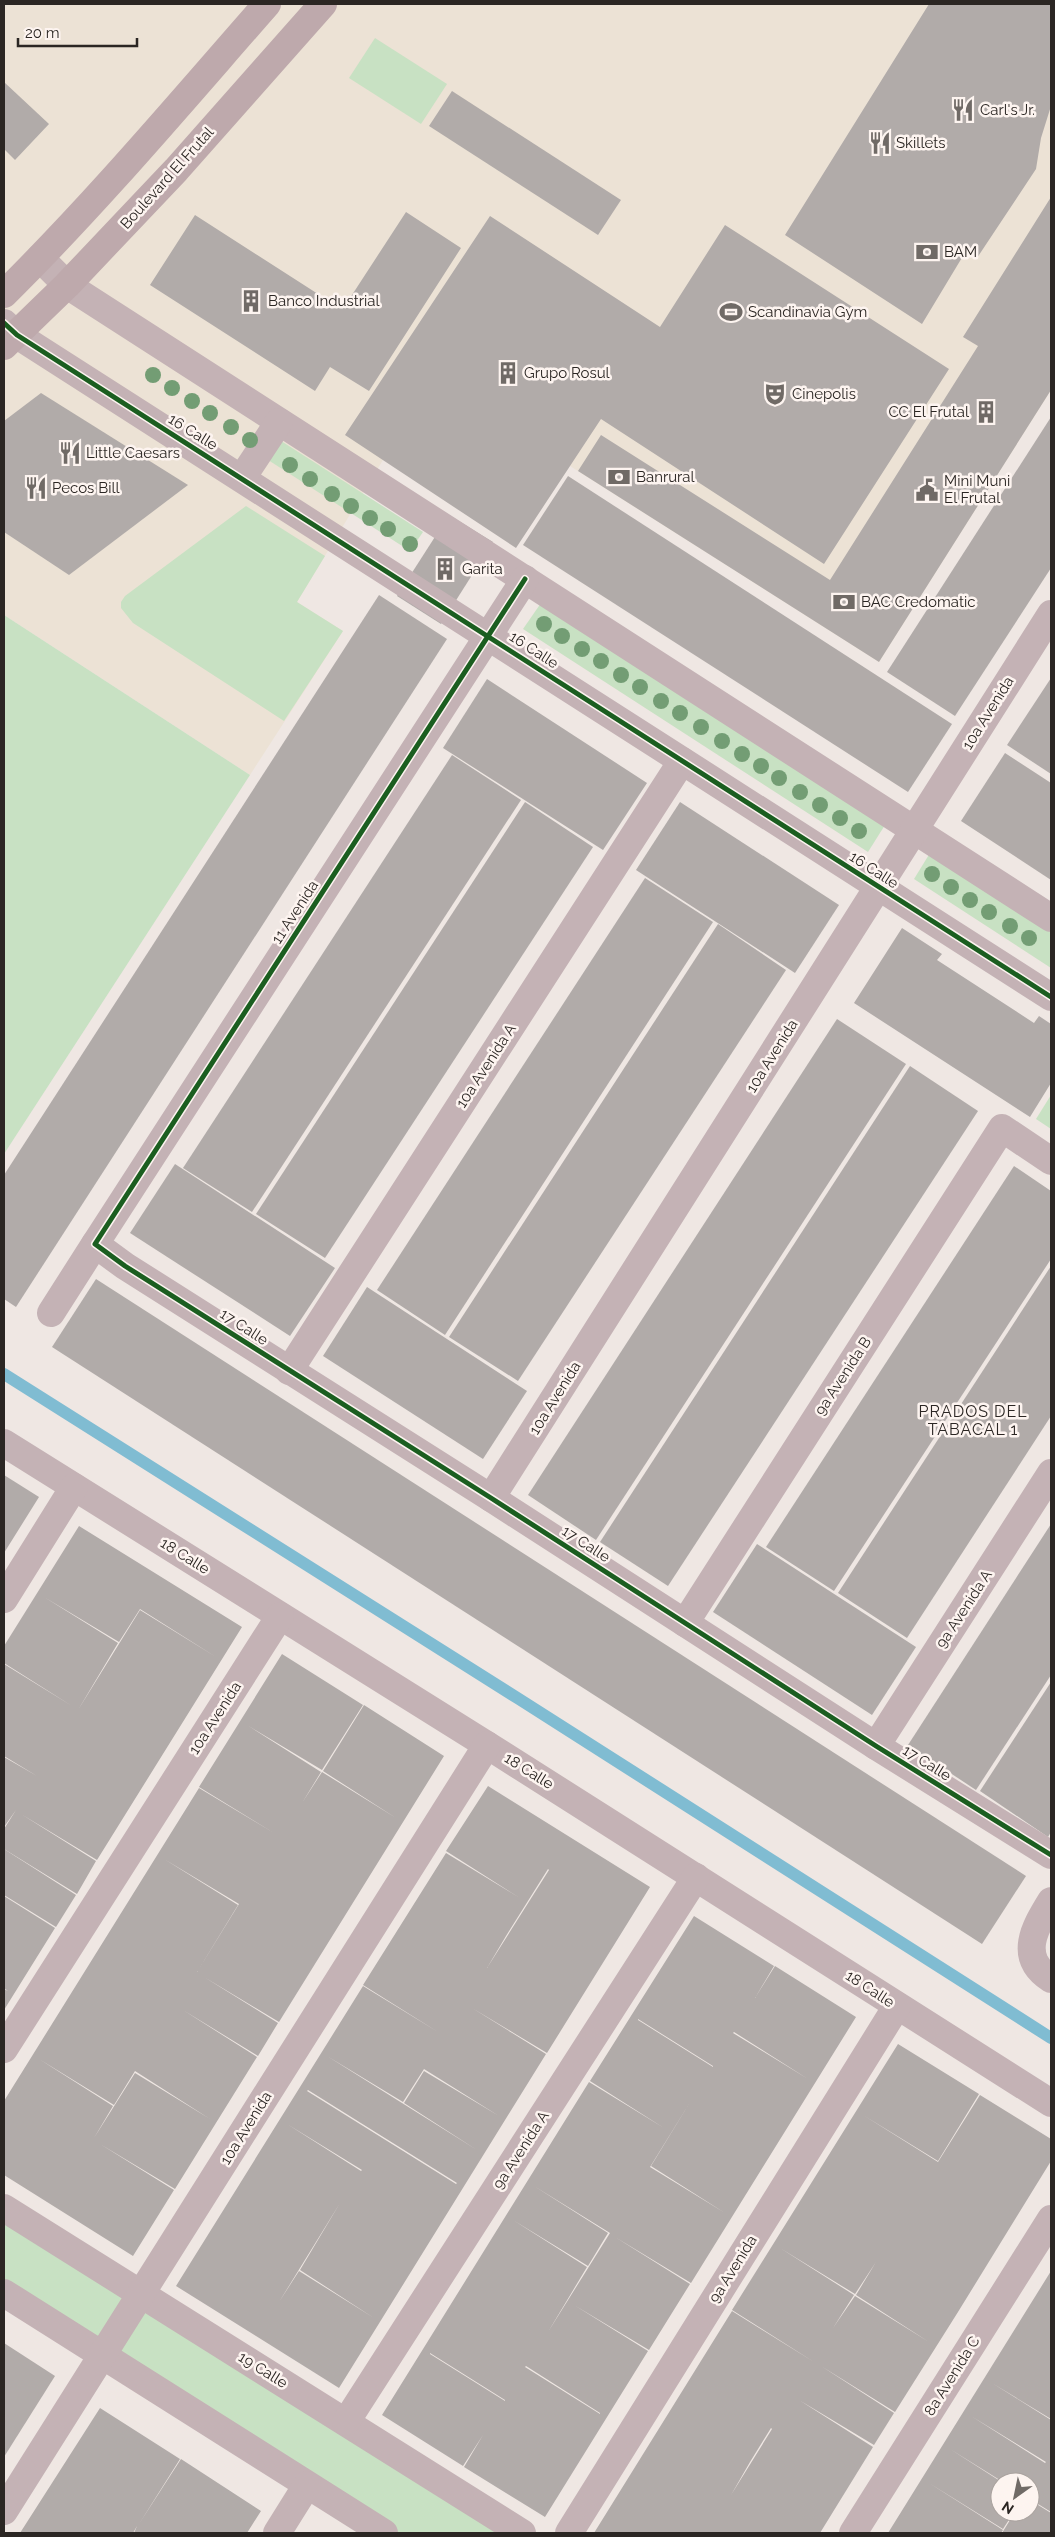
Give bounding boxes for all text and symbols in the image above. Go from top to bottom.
scale bar [18,15,136,47]
text: 20 m [25,24,60,42]
restaurant icon: Carl's Jr. [950,97,976,123]
place label: Carl's Jr. [980,101,1035,119]
street label: Boulevard El Frutal [116,123,218,233]
restaurant icon: Skillets [867,130,893,156]
place label: Skillets [896,134,946,152]
bank icon: BAM [914,239,940,265]
place label: BAM [944,243,977,261]
building icon: Banco Industrial [238,288,264,314]
place label: Banco Industrial [268,292,381,310]
sports icon: Scandinavia Gym [718,299,744,325]
place label: Scandinavia Gym [748,303,867,321]
building icon: Grupo Rosul [495,360,521,386]
place label: Grupo Rosul [524,364,611,382]
theatre icon: Cinepolis [762,381,788,407]
place label: Cinepolis [792,385,856,403]
building icon: CC El Frutal [973,399,999,425]
place label: CC El Frutal [888,403,970,421]
street label: 16 Calle [165,410,221,454]
restaurant icon: Little Caesars [57,440,83,466]
place label: Little Caesars [86,444,180,462]
bank icon: Banrural [606,464,632,490]
place label: Banrural [636,468,695,486]
place label: Mini Muni El Frutal [944,472,1010,507]
restaurant icon: Pecos Bill [23,475,49,501]
public building icon: Mini Muni El Frutal [914,477,940,503]
place label: Pecos Bill [52,479,120,497]
building icon: Garita [432,556,458,582]
place label: Garita [462,560,503,578]
bank icon: BAC Credomatic [831,589,857,615]
place label: BAC Credomatic [861,593,975,611]
street label: 16 Calle [506,628,562,673]
street label: 10a Avenida [958,673,1018,753]
street label: 16 Calle [846,848,902,893]
street label: 11 Avenida [268,877,322,947]
street label: 10a Avenida [742,1016,802,1096]
street label: 10a Avenida A [452,1021,520,1111]
street label: 17 Calle [217,1305,272,1349]
street label: 9a Avenida B [811,1333,875,1419]
street label: 10a Avenida [525,1358,585,1438]
district label: PRADOS DEL TABACAL 1 [919,1402,1027,1439]
street label: 17 Calle [559,1522,614,1566]
street label: 18 Calle [157,1534,213,1578]
street label: 9a Avenida A [932,1567,996,1651]
street label: 10a Avenida [185,1678,245,1758]
street label: 17 Calle [899,1741,955,1785]
street label: 18 Calle [501,1749,557,1793]
street label: 18 Calle [842,1967,898,2012]
street label: 10a Avenida [216,2088,276,2168]
street label: 9a Avenida A [489,2108,553,2192]
street label: 9a Avenida [705,2232,761,2306]
street label: 8a Avenida C [920,2333,984,2419]
street label: 19 Calle [235,2348,291,2392]
north arrow [990,2472,1040,2522]
text: N [999,2498,1017,2518]

